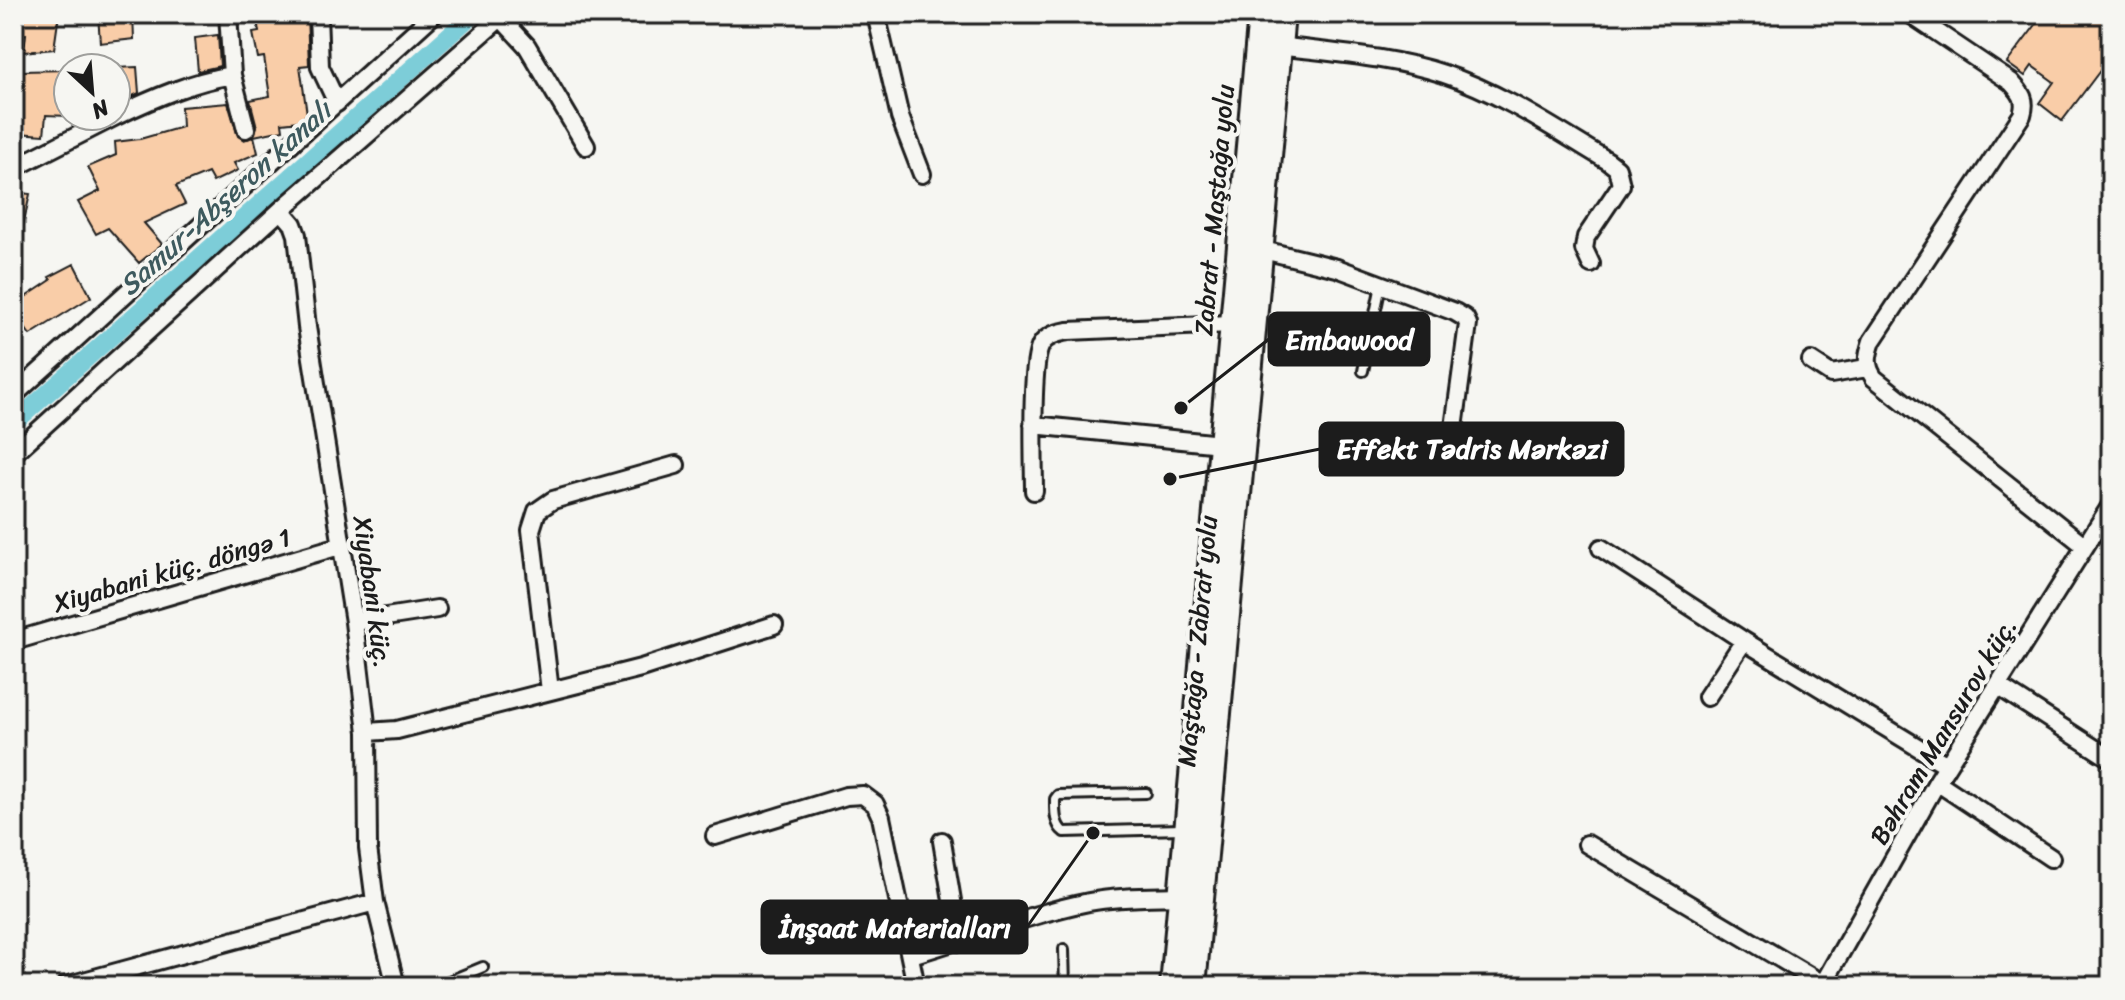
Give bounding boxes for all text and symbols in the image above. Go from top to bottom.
north arrow [52,52,132,132]
street label: Zabrat - Maştağa yolu [1180,82,1248,338]
water label: Samur-Abşeron kanalı [107,87,345,308]
text: N [84,88,117,131]
callout: Embawood [1269,313,1429,365]
text: Embawood [1285,315,1415,364]
callout: Effekt Tədris Mərkəzi [1320,423,1623,475]
text: Effekt Tədris Mərkəzi [1337,424,1609,473]
street label: Xiyabani küç. [339,512,406,671]
street label: Maştağa - Zabrat yolu [1163,513,1231,769]
street label: Xiyabani küç. döngə 1 [47,514,296,626]
street label: Bəhram Mansurov küç. [1857,608,2029,854]
callout: İnşaat Materialları [762,901,1027,953]
text: İnşaat Materialları [777,903,1011,952]

